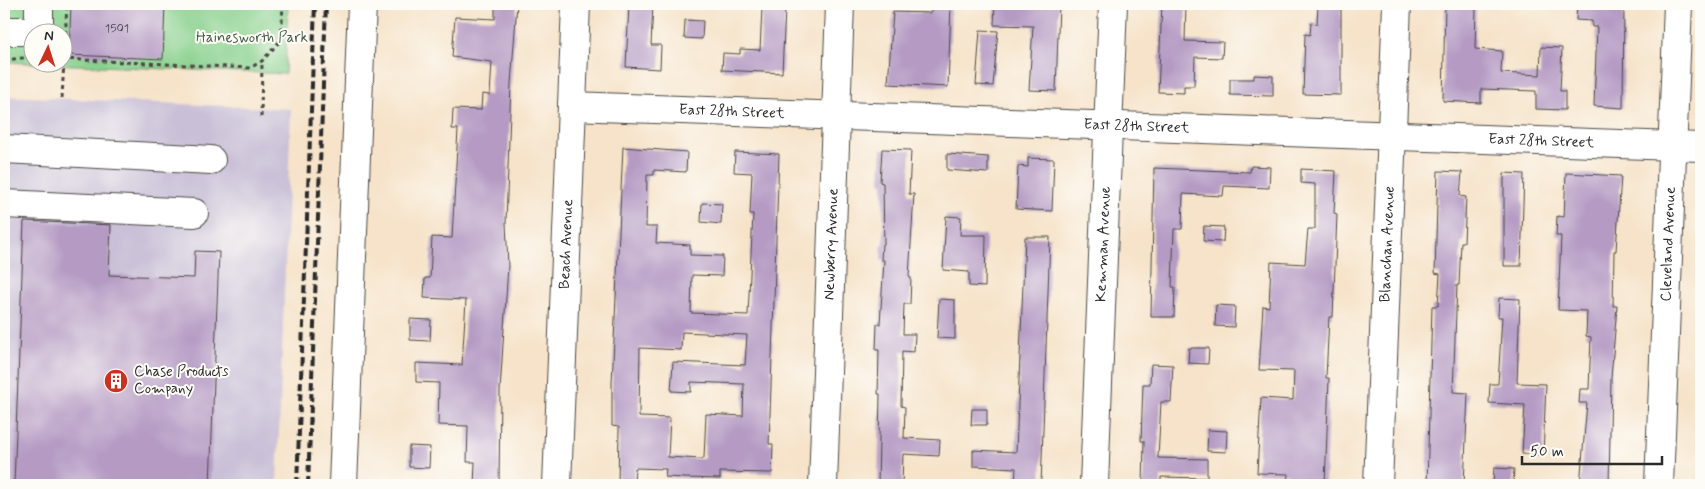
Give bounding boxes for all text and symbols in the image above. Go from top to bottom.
house number: 1501 [105,21,129,37]
north arrow [22,22,72,72]
text: N [44,27,54,45]
park label: Hainesworth Park [196,28,308,48]
street label: East 28th Street [679,100,785,124]
street label: East 28th Street [1083,115,1190,138]
street label: East 28th Street [1488,129,1595,153]
street label: Kemman Avenue [1091,186,1116,303]
street label: Blanchan Avenue [1375,186,1400,303]
street label: Cleveland Avenue [1656,186,1681,302]
street label: Newberry Avenue [820,188,843,300]
street label: Beach Avenue [555,199,578,290]
place label: Chase Products Company [134,362,229,399]
building icon: Chase Products Company [103,368,129,394]
scale bar [1522,434,1662,466]
text: 50 m [1530,442,1564,462]

